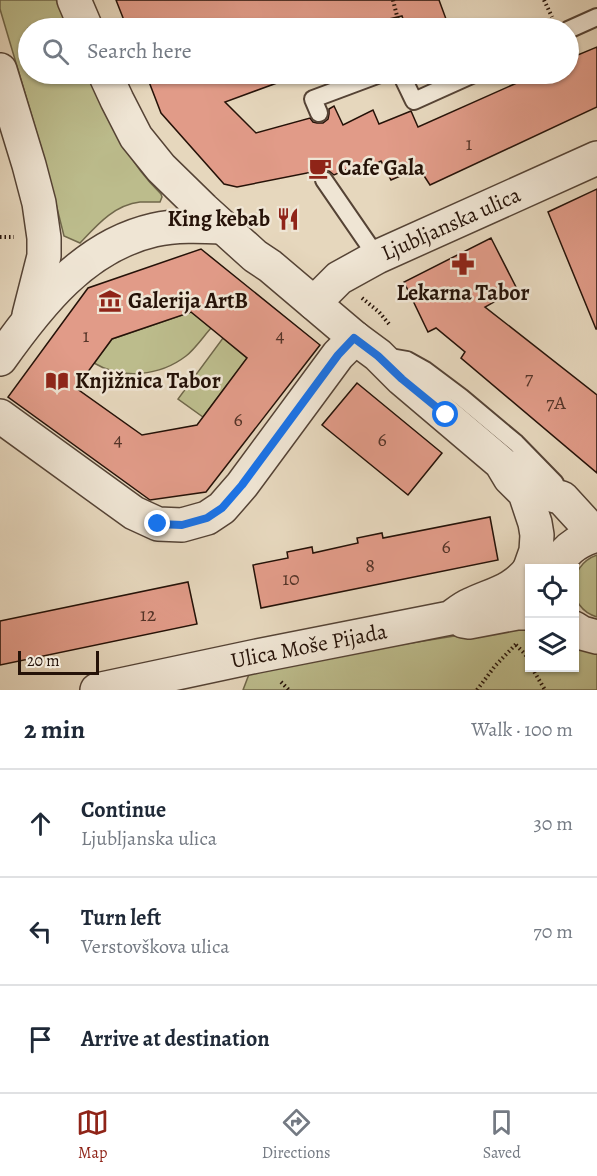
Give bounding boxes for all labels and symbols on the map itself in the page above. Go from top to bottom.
house number: 1 [466,130,473,157]
place label: Cafe Gala [338,153,425,183]
cafe icon: Cafe Gala [307,155,333,181]
street label: Ljubljanska ulica [377,180,526,268]
place label: King kebab [168,204,270,234]
restaurant icon: King kebab [275,206,301,232]
pharmacy icon: Lekarna Tabor [450,251,476,277]
place label: Lekarna Tabor [396,278,530,308]
place label: Galerija ArtB [128,286,248,316]
museum icon: Galerija ArtB [97,288,123,314]
house number: 1 [83,322,90,349]
house number: 4 [275,322,285,349]
house number: 7 [525,364,534,391]
place label: Knjižnica Tabor [75,366,221,396]
library icon: Knjižnica Tabor [44,368,70,394]
house number: 7A [546,389,566,416]
route start [432,401,458,427]
house number: 6 [233,406,243,433]
house number: 4 [113,426,123,453]
house number: 6 [377,426,387,453]
route end [144,510,170,536]
house number: 6 [441,533,451,560]
house number: 8 [365,552,375,579]
house number: 10 [282,565,300,592]
house number: 12 [140,601,157,628]
street label: Ulica Moše Pijada [228,616,390,676]
scale bar [18,648,99,676]

